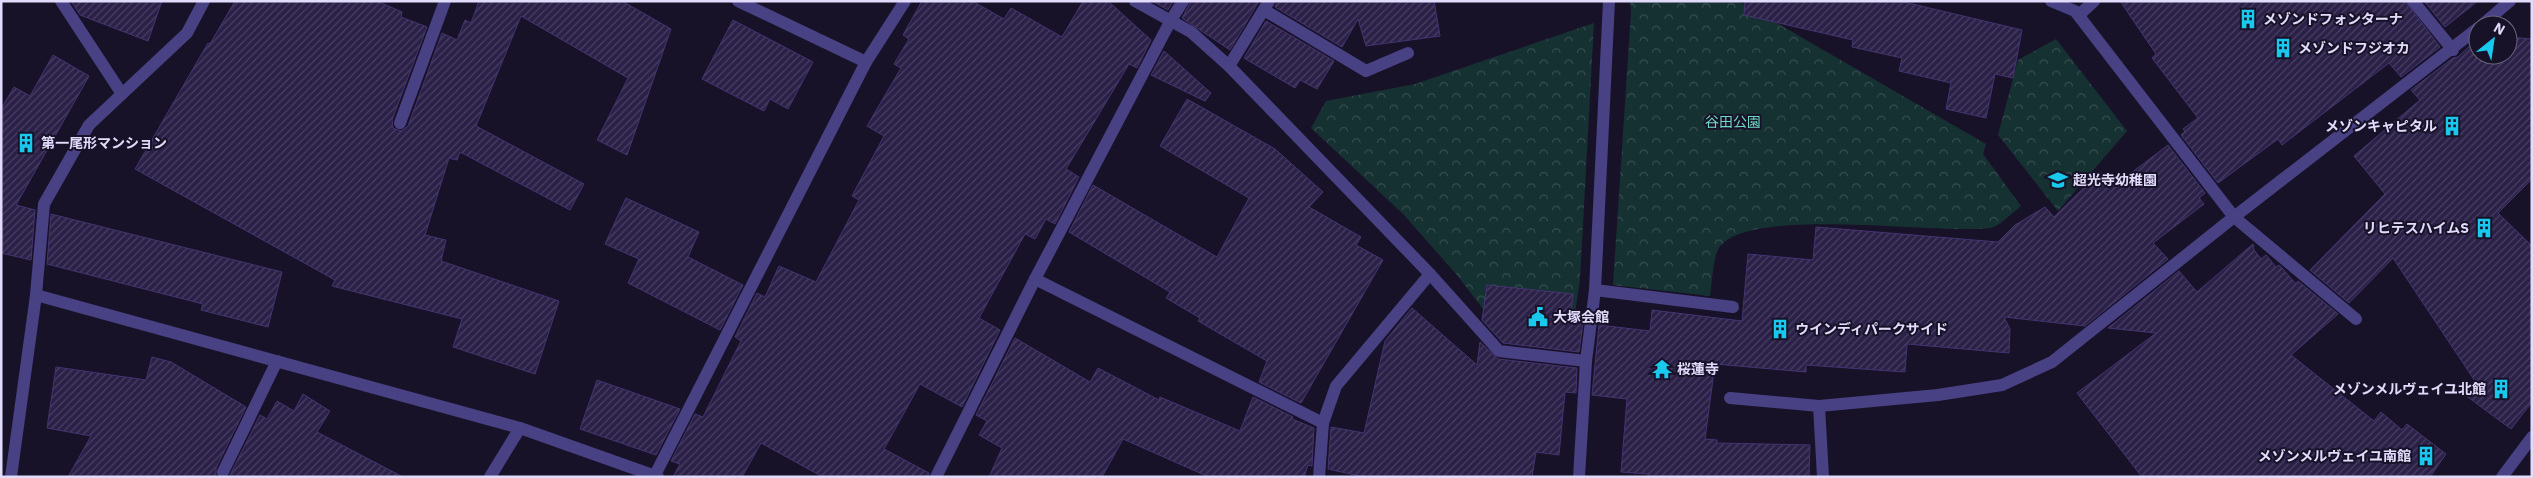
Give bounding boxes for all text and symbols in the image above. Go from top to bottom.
building icon: メゾンドフォンターナ [2237,8,2259,30]
place label: メゾンドフォンターナ [2263,10,2403,28]
north arrow [2468,15,2518,65]
text: N [2491,18,2508,39]
building icon: メゾンドフジオカ [2272,37,2294,59]
place label: メゾンドフジオカ [2298,39,2410,57]
park label: 谷田公園 [1705,113,1761,131]
building icon: メゾンキャピタル [2441,115,2463,137]
place label: メゾンキャピタル [2325,117,2437,135]
building icon: 第一尾形マンション [15,132,37,154]
place label: 第一尾形マンション [41,134,167,152]
school or university icon: 超光寺幼稚園 [2047,169,2069,191]
place label: 超光寺幼稚園 [2073,171,2157,189]
building icon: リヒテスハイムS [2473,217,2495,239]
place label: リヒテスハイムS [2363,219,2469,237]
public building icon: 大塚会館 [1527,306,1549,328]
place label: 大塚会館 [1553,308,1609,326]
building icon: ウインディパークサイド [1769,318,1791,340]
place label: ウインディパークサイド [1795,320,1948,338]
temple icon: 桜蓮寺 [1651,358,1673,380]
place label: 桜蓮寺 [1677,360,1719,378]
building icon: メゾンメルヴェイユ北館 [2490,378,2512,400]
place label: メゾンメルヴェイユ北館 [2333,380,2486,398]
building icon: メゾンメルヴェイユ南館 [2415,445,2437,467]
place label: メゾンメルヴェイユ南館 [2258,447,2411,465]

